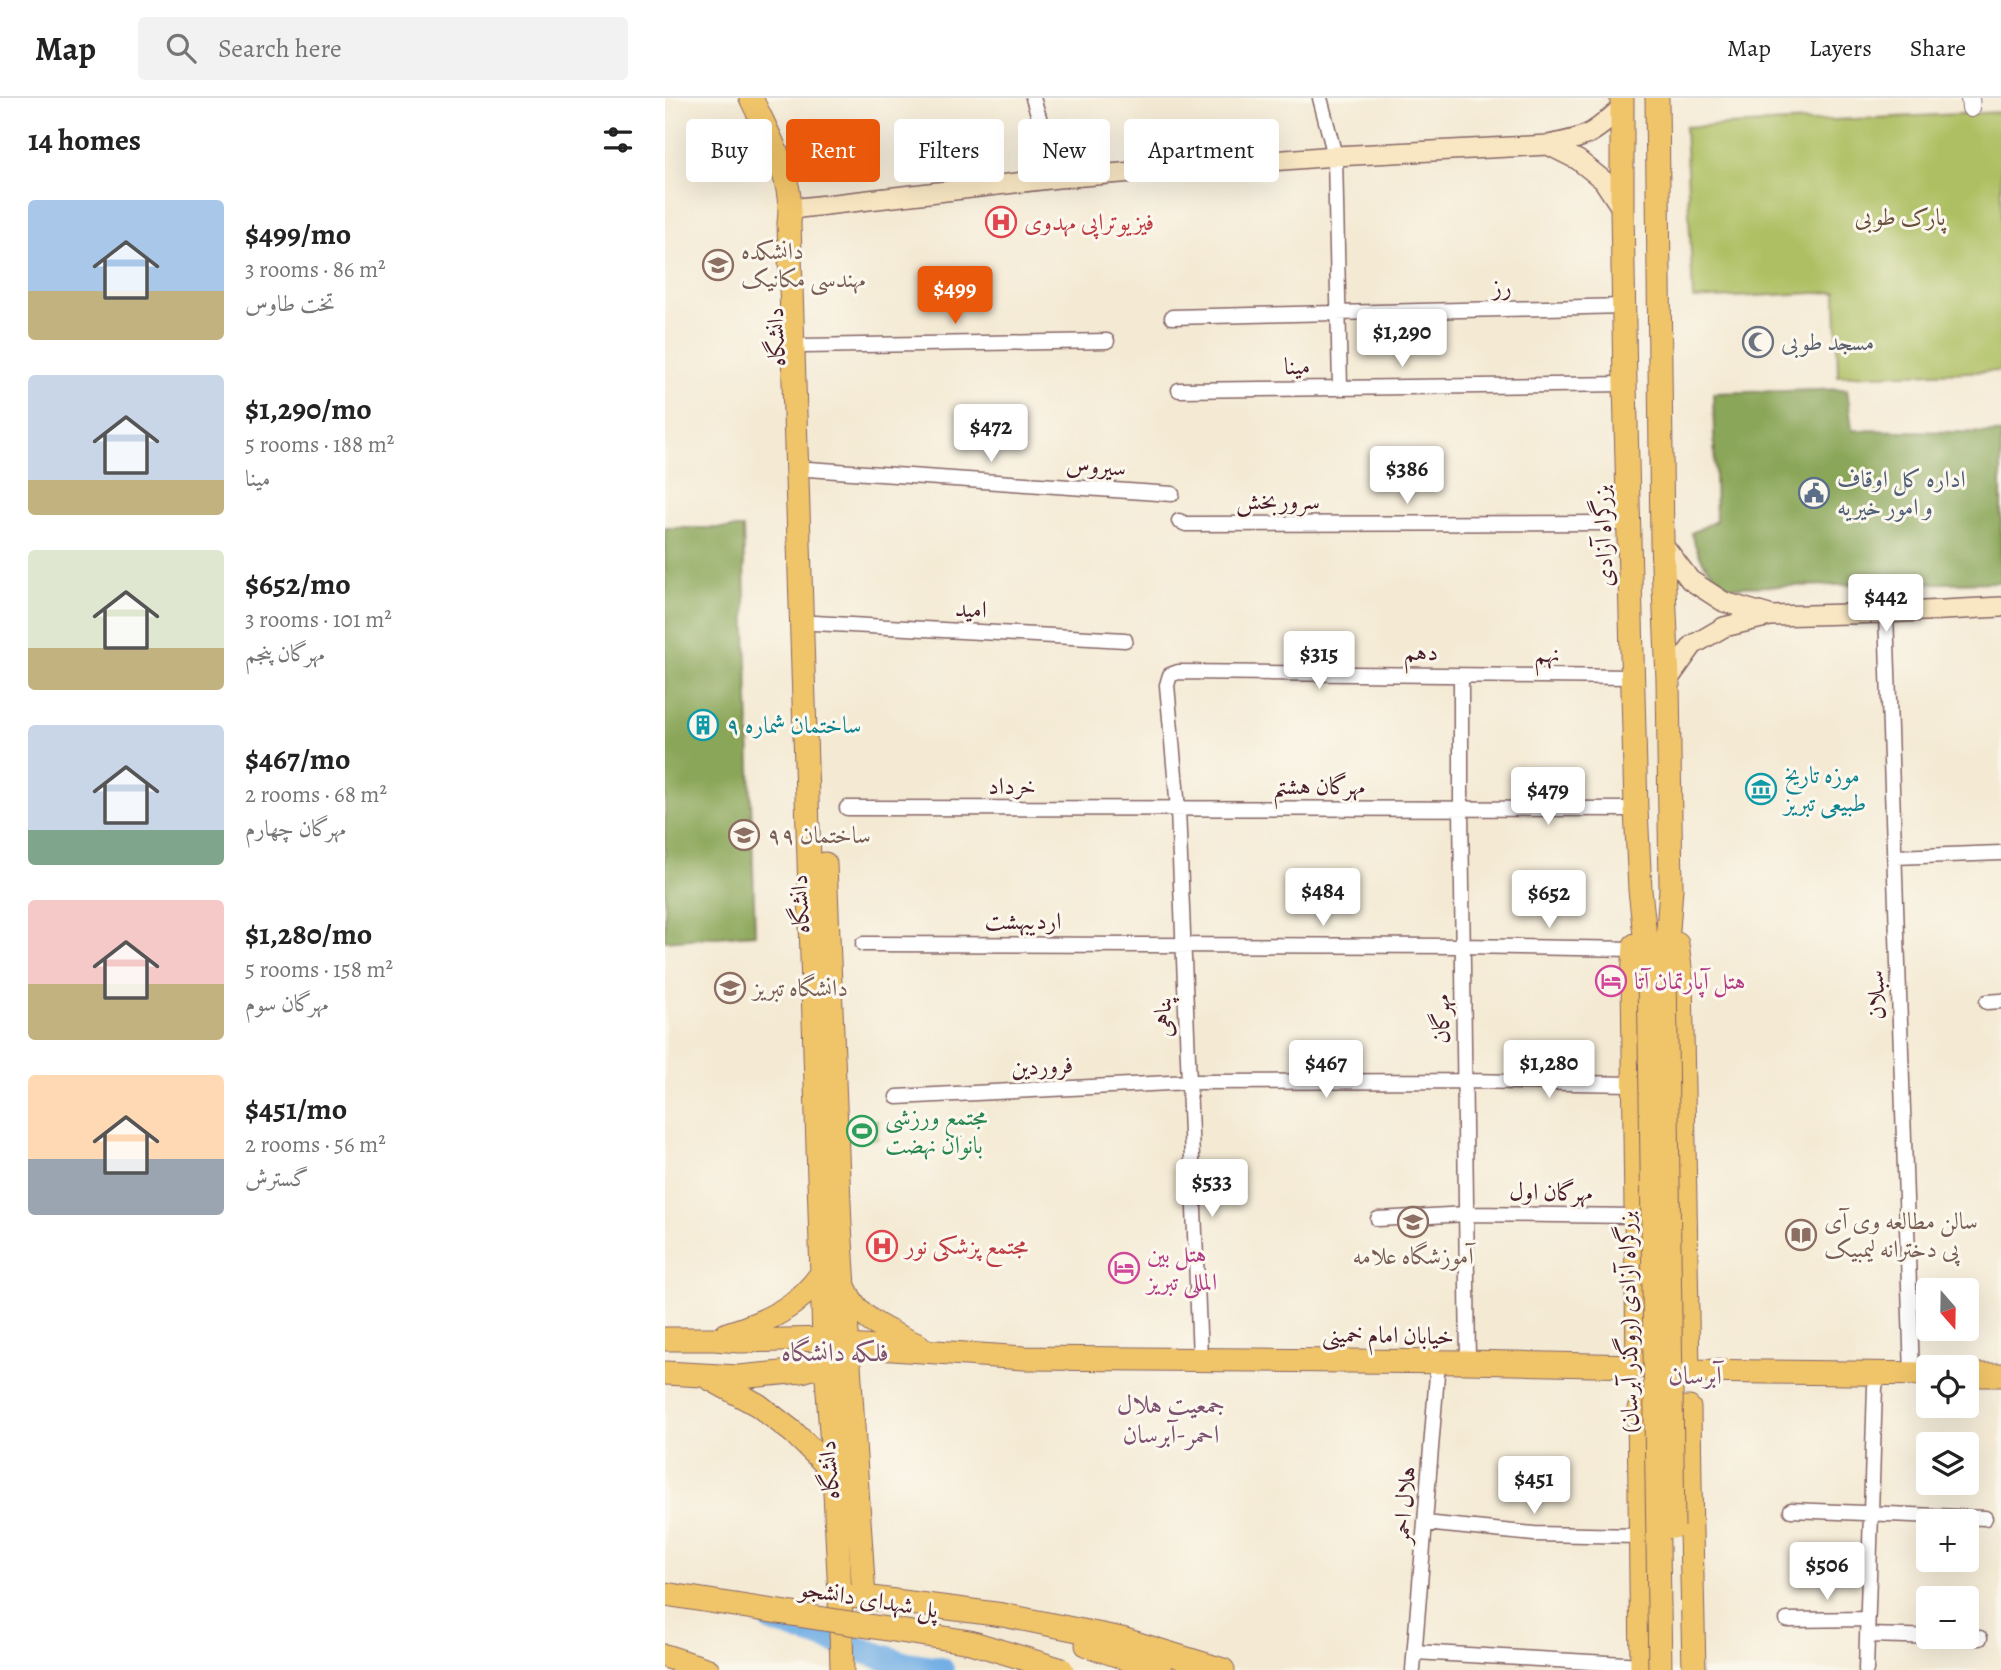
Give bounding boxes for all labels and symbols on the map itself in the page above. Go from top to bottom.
park label: پارک طوبی [1854,201,1947,234]
hospital icon: فیزیوتراپی مهدوی [984,205,1018,239]
place label: فیزیوتراپی مهدوی [1024,206,1154,240]
place label: دانشکده مهندسی مکانیک [741,235,866,296]
school or university icon: دانشکده مهندسی مکانیک [701,248,735,282]
pin: $499 [914,266,996,326]
street label: رز [1490,271,1512,303]
street label: دانشگاه [759,307,793,367]
pin: $1,290 [1345,310,1459,369]
mosque icon: مسجد طوبی [1741,325,1775,359]
place label: مسجد طوبی [1781,326,1874,359]
street label: مینا [1283,350,1311,382]
pin: $472 [950,404,1032,464]
pin: $386 [1366,446,1448,506]
street label: سیروس [1065,448,1127,484]
place label: اداره کل اوقاف و امور خیریه [1837,463,1966,523]
public building icon: اداره کل اوقاف و امور خیریه [1797,476,1831,510]
street label: بزرگراه آزادی [1585,484,1621,588]
street label: سروربخش [1236,485,1320,517]
pin: $442 [1845,574,1927,634]
street label: امید [954,592,988,626]
pin: $315 [1278,632,1360,691]
street label: دهم [1404,636,1438,674]
street label: نهم [1534,638,1560,676]
building icon: ساختمان شماره ۹ [686,708,720,742]
place label: ساختمان شماره ۹ [726,709,861,741]
place label: موزه تاریخ طبیعی تبریز [1781,759,1866,819]
pin: $479 [1507,768,1589,827]
street label: خرداد [988,770,1036,802]
street label: مهرگان هشتم [1273,770,1365,810]
museum icon: موزه تاریخ طبیعی تبریز [1744,772,1778,806]
school or university icon: ساختمان ۹۹ [727,818,761,852]
place label: ساختمان ۹۹ [767,819,871,851]
pin: $484 [1282,868,1364,928]
pin: $652 [1508,870,1590,930]
street label: دانشگاه [783,874,817,934]
street label: اردیبهشت [985,905,1062,937]
hotel icon: هتل آپارتمان آتا [1594,964,1628,998]
place label: هتل آپارتمان آتا [1634,965,1746,998]
street label: سبلان [1859,970,1893,1020]
school or university icon: دانشگاه تبریز [713,971,747,1005]
place label: دانشگاه تبریز [750,972,848,1004]
street label: مهرگان [1425,994,1457,1044]
street label: پناهی [1146,996,1181,1038]
pin: $467 [1285,1040,1367,1100]
pin: $1,280 [1492,1040,1606,1100]
street label: فروردین [1010,1048,1074,1084]
place label: مجتمع ورزشی بانوان نهضت [885,1101,988,1161]
sports icon: مجتمع ورزشی بانوان نهضت [845,1114,879,1148]
pin: $533 [1171,1160,1253,1219]
street label: مهرگان اول [1509,1175,1593,1209]
school or university icon: آموزشگاه علامه [1396,1205,1430,1239]
place label: سالن مطالعه وی آی پی دخترانه لیمبیک [1824,1205,1978,1267]
street label: بزرگراه آزادی (روگذر آبرسان) [1609,1211,1646,1433]
library icon: سالن مطالعه وی آی پی دخترانه لیمبیک [1784,1218,1818,1252]
hospital icon: مجتمع پزشکی نور [865,1229,899,1263]
place label: مجتمع پزشکی نور [903,1230,1029,1268]
place label: هتل بین المللی تبریز [1144,1238,1217,1299]
place label: آموزشگاه علامه [1352,1240,1476,1272]
hotel icon: هتل بین المللی تبریز [1107,1251,1141,1285]
north arrow [1916,1278,1979,1340]
street label: خیابان امام خمینی [1322,1318,1454,1357]
district label: فلکه دانشگاه [781,1335,889,1370]
district label: آبرسان [1668,1358,1724,1393]
district label: جمعیت هلال احمر-آبرسان [1117,1387,1225,1452]
street label: دانشگاه [811,1439,847,1501]
pin: $451 [1493,1456,1575,1516]
street label: هلال احمر [1384,1465,1423,1548]
pin: $506 [1786,1542,1868,1602]
street label: پل شهدای دانشجو [795,1572,942,1627]

